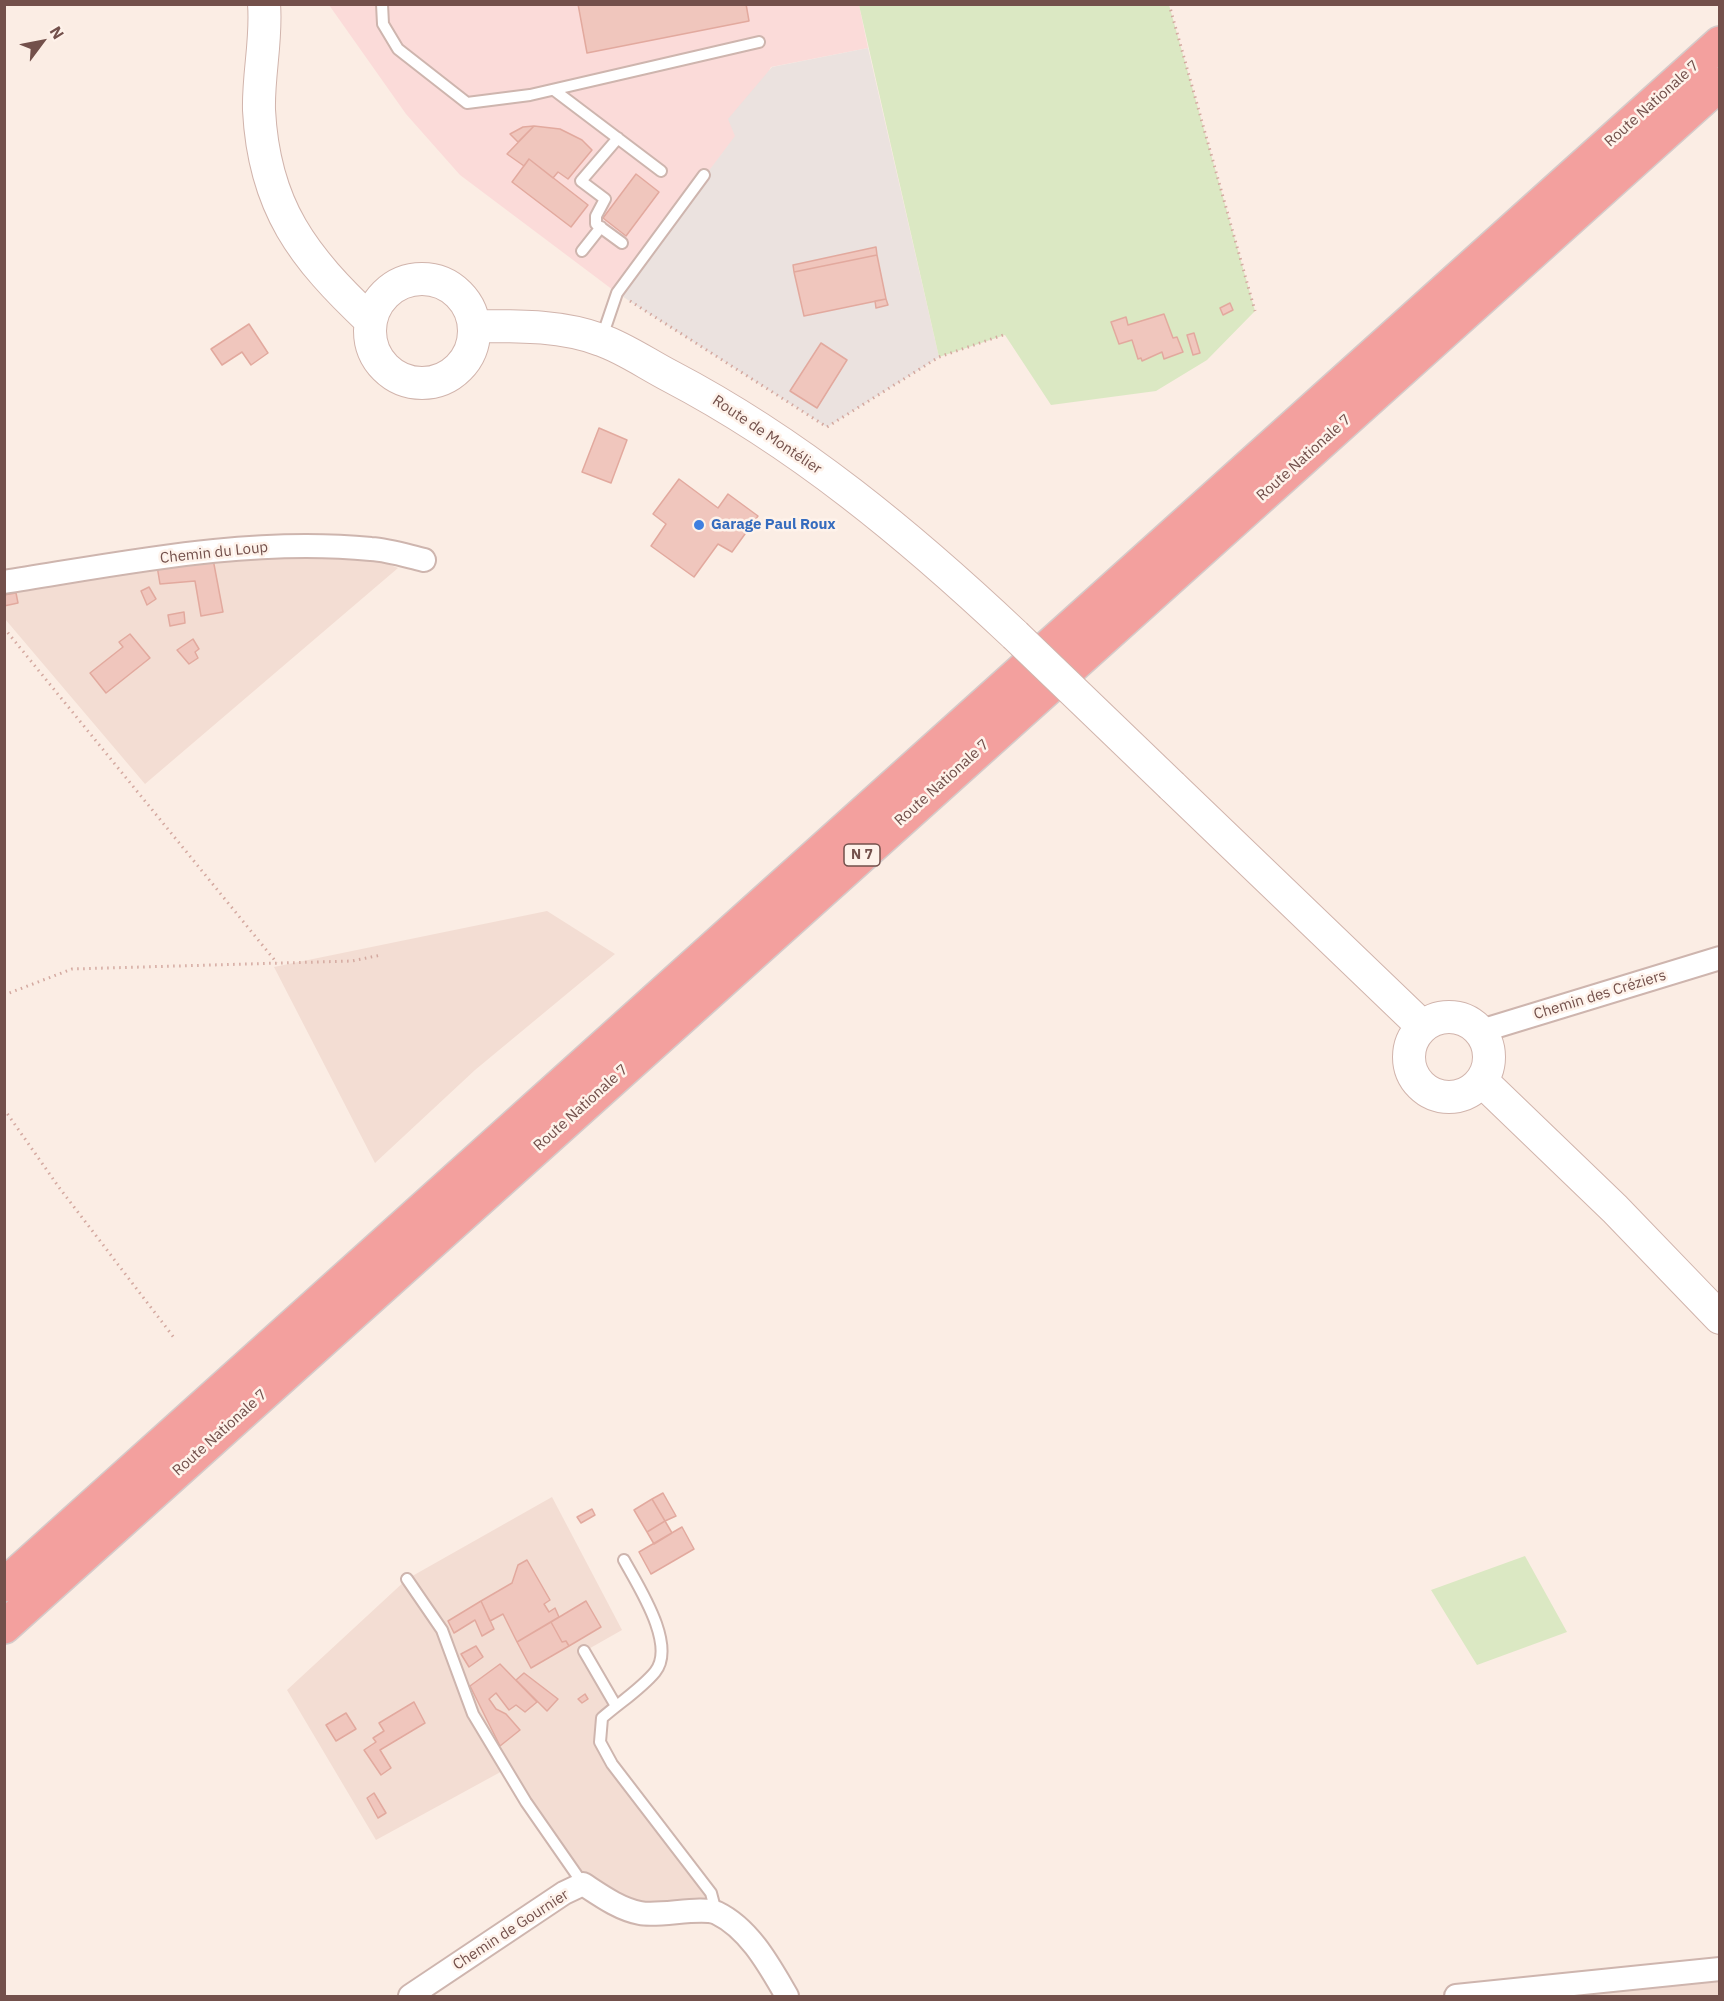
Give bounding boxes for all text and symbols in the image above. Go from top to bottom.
north arrow [12,12,72,72]
text: N [46,22,69,43]
street label: Route Nationale 7 [1601,57,1703,151]
street label: Route de Montélier [709,392,825,478]
street label: Route Nationale 7 [1253,411,1355,505]
place label: Garage Paul Roux [711,516,836,534]
marker: Garage Paul Roux [692,518,706,532]
street label: Chemin du Loup [159,538,269,568]
street label: Route Nationale 7 [891,736,993,830]
road number: N 7 [844,844,880,866]
street label: Chemin des Créziers [1532,966,1668,1024]
street label: Route Nationale 7 [530,1061,632,1155]
street label: Route Nationale 7 [169,1386,271,1480]
street label: Chemin de Gournier [450,1886,572,1974]

